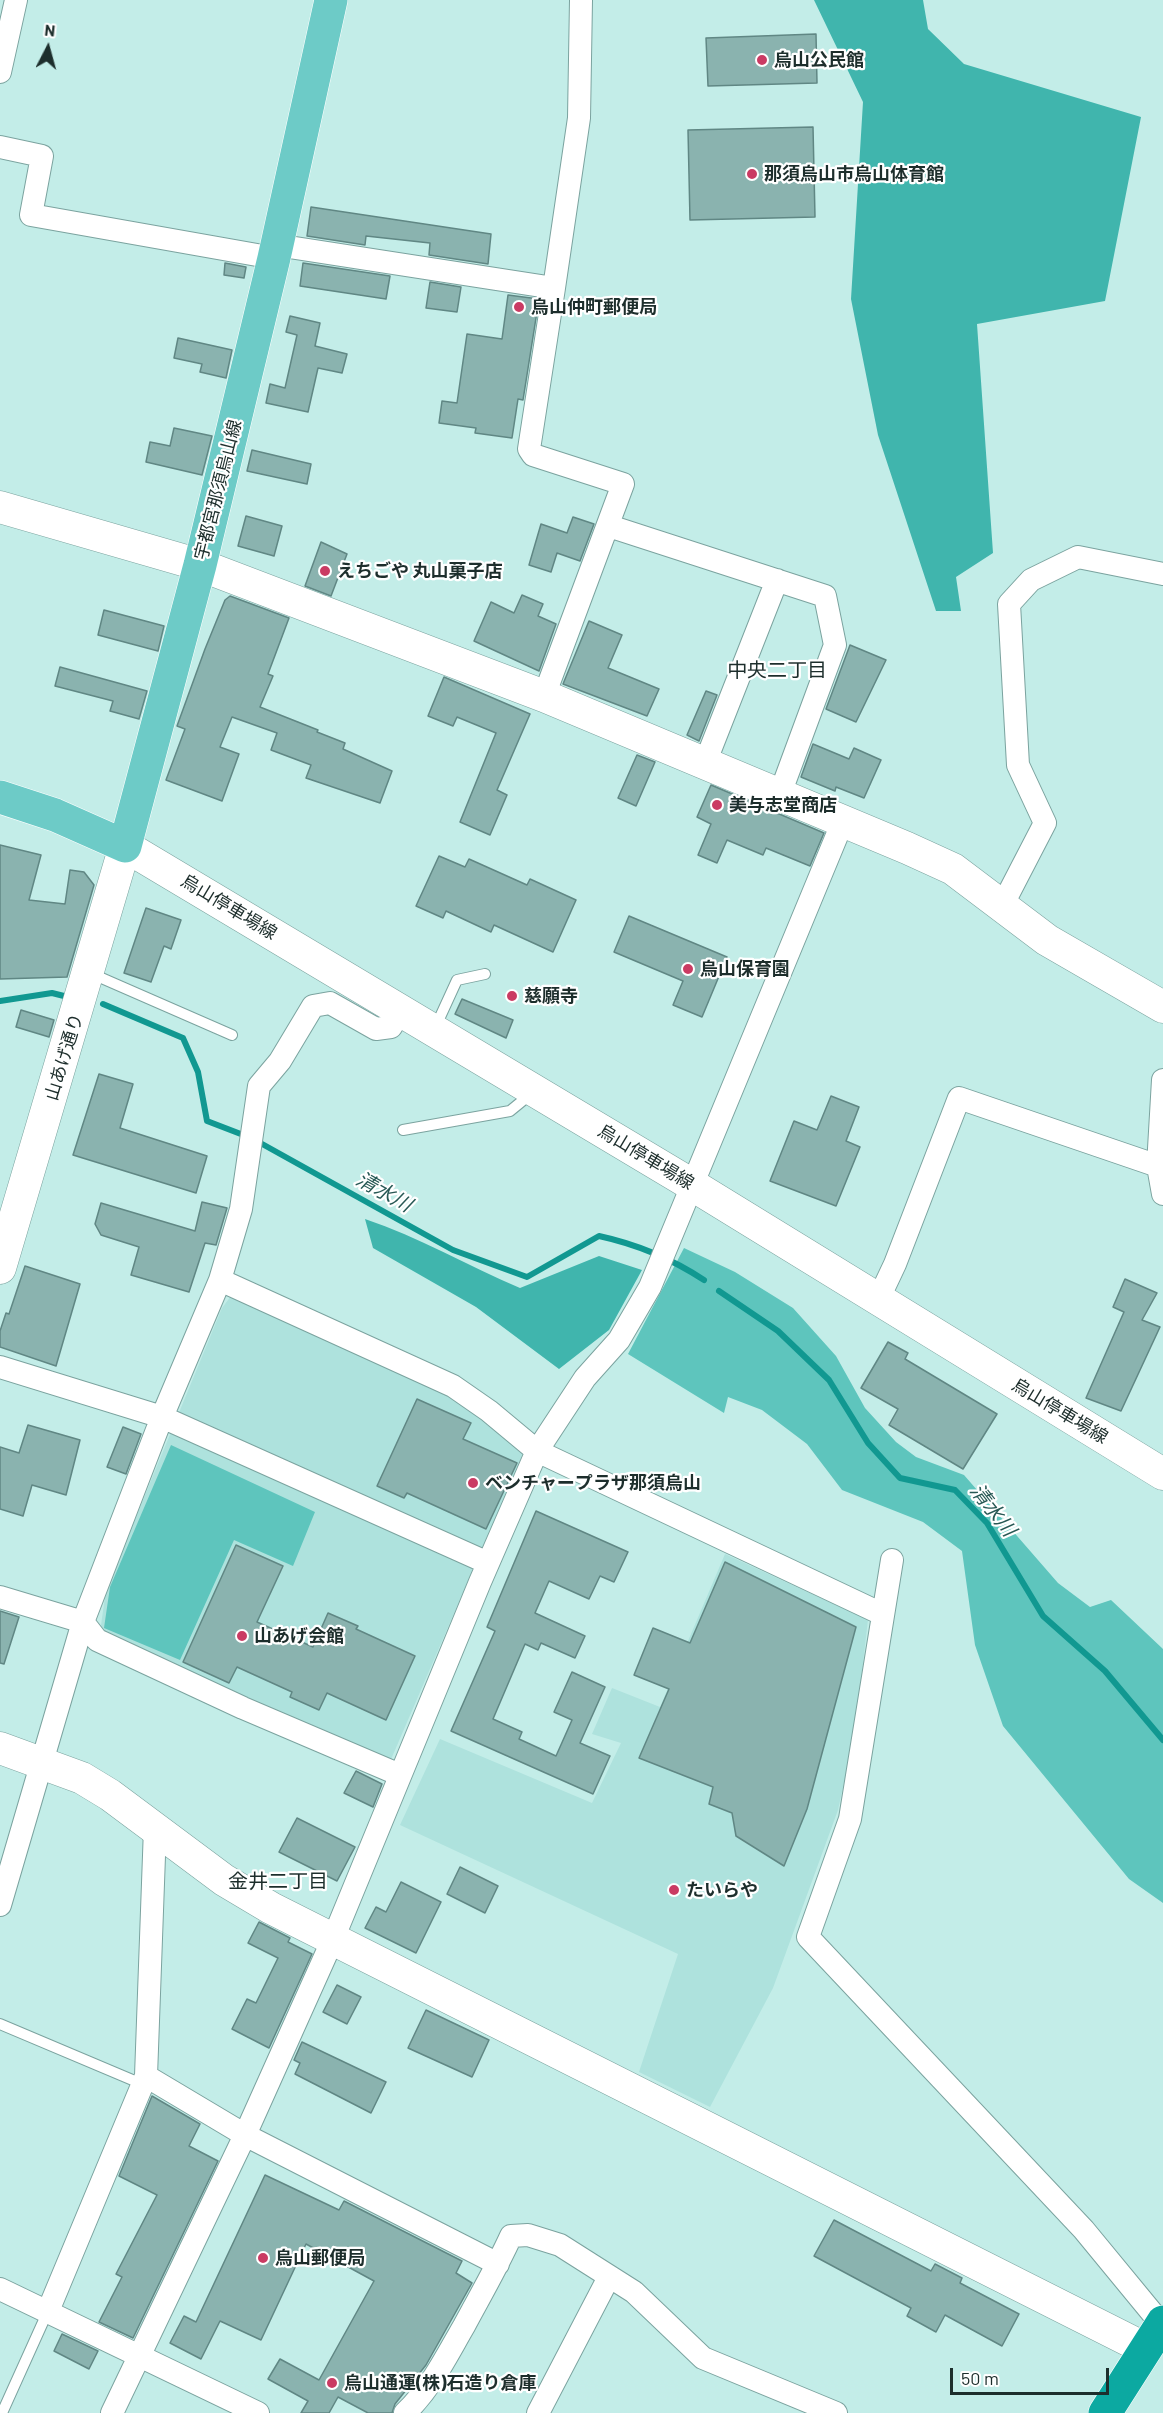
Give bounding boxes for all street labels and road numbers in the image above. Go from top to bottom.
street label: 宇都宮那須烏山線 [190,418,246,562]
street label: 烏山停車場線 [177,870,281,944]
street label: 山あげ通り [41,1011,87,1103]
street label: 烏山停車場線 [594,1120,698,1194]
street label: 烏山停車場線 [1008,1374,1112,1448]

